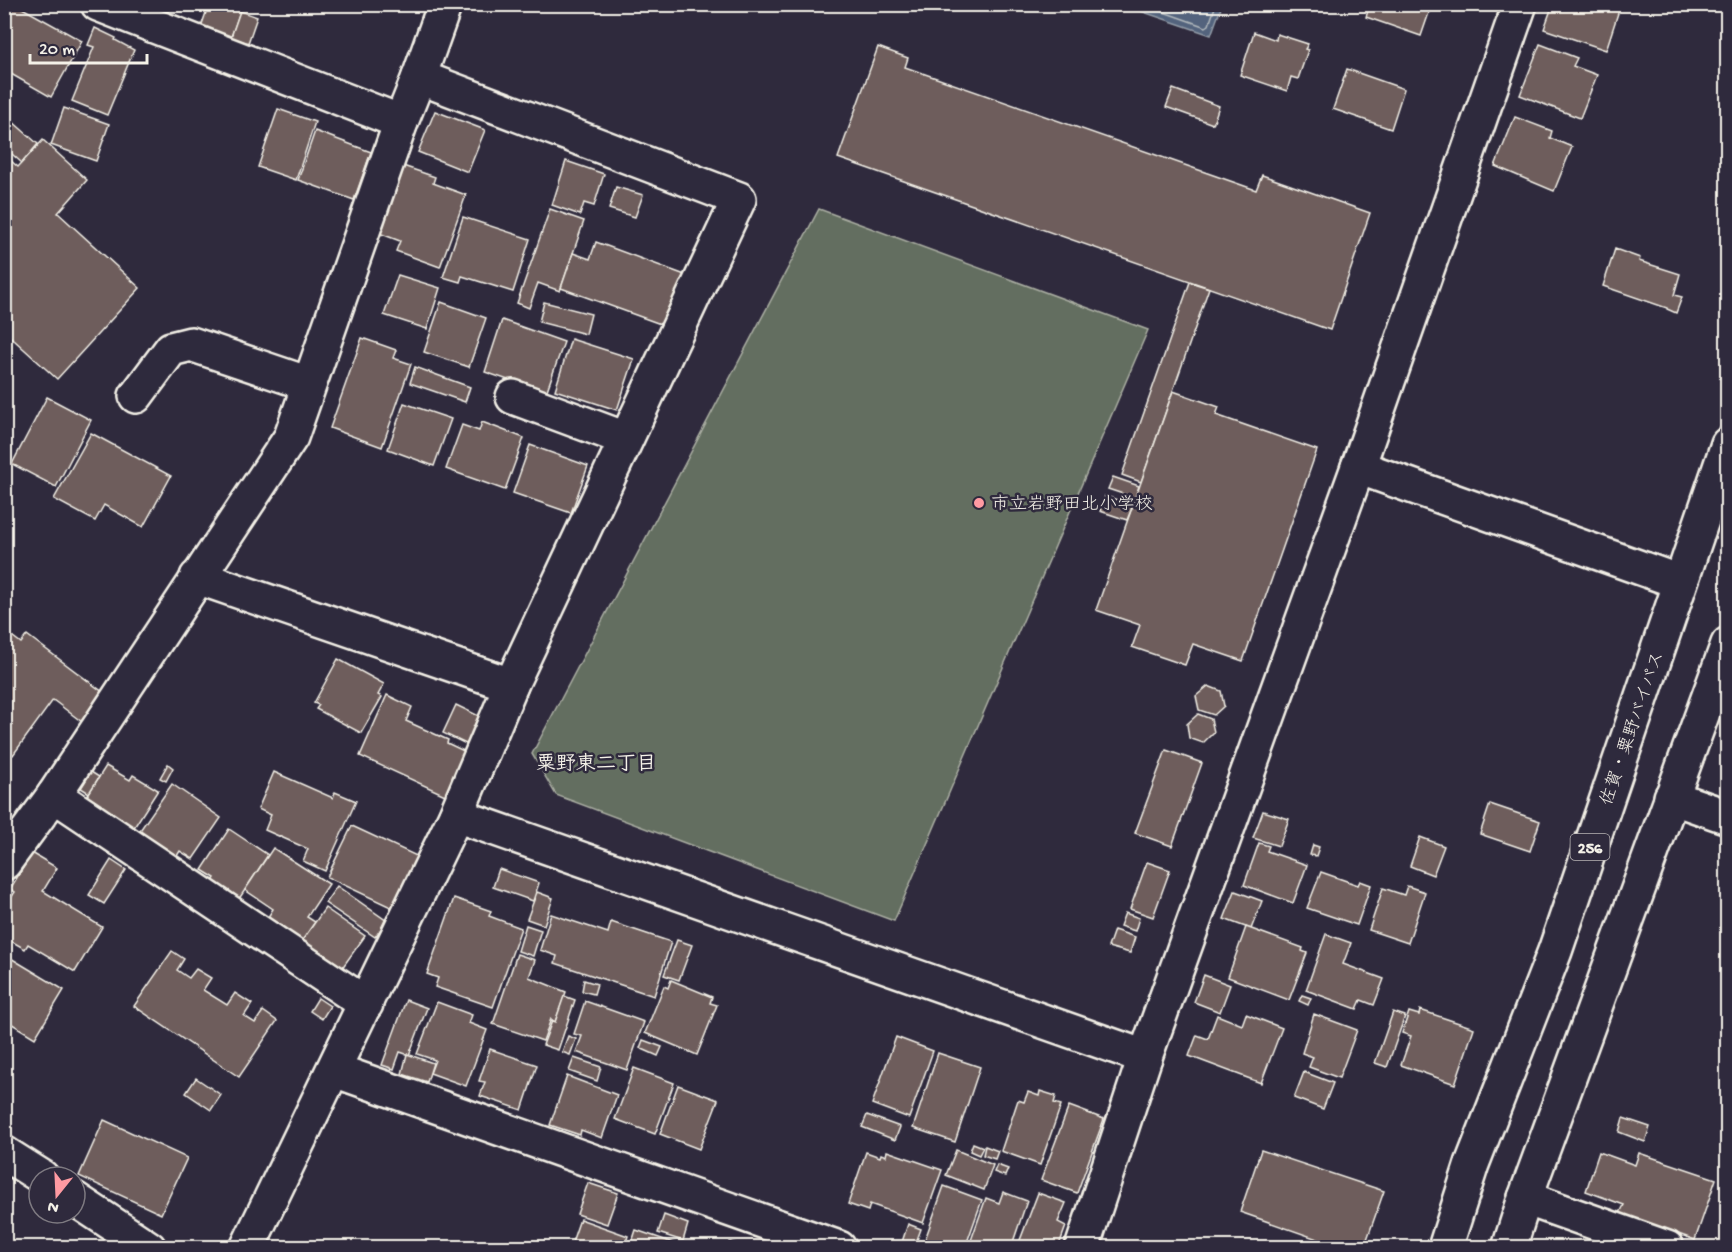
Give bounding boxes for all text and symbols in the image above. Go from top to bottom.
scale bar [30,27,147,65]
text: 20 m [39,40,75,61]
place label: 市立岩野田北小学校 [991,494,1153,516]
marker: 市立岩野田北小学校 [972,496,986,510]
street label: 佐賀・粟野バイパス [1596,649,1670,809]
district label: 粟野東二丁目 [536,752,656,777]
road number: 256 [1570,834,1610,860]
north arrow [27,1165,87,1225]
text: N [45,1195,61,1217]

